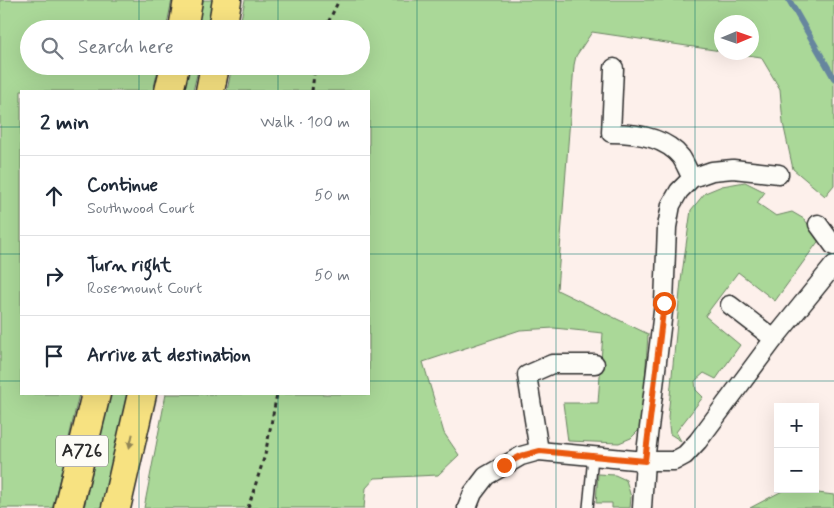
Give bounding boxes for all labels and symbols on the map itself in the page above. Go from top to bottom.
north arrow [714,15,759,60]
route start [653,292,676,315]
one-way arrow [127,434,135,449]
road number: A726 [56,436,108,466]
route end [493,454,516,477]

